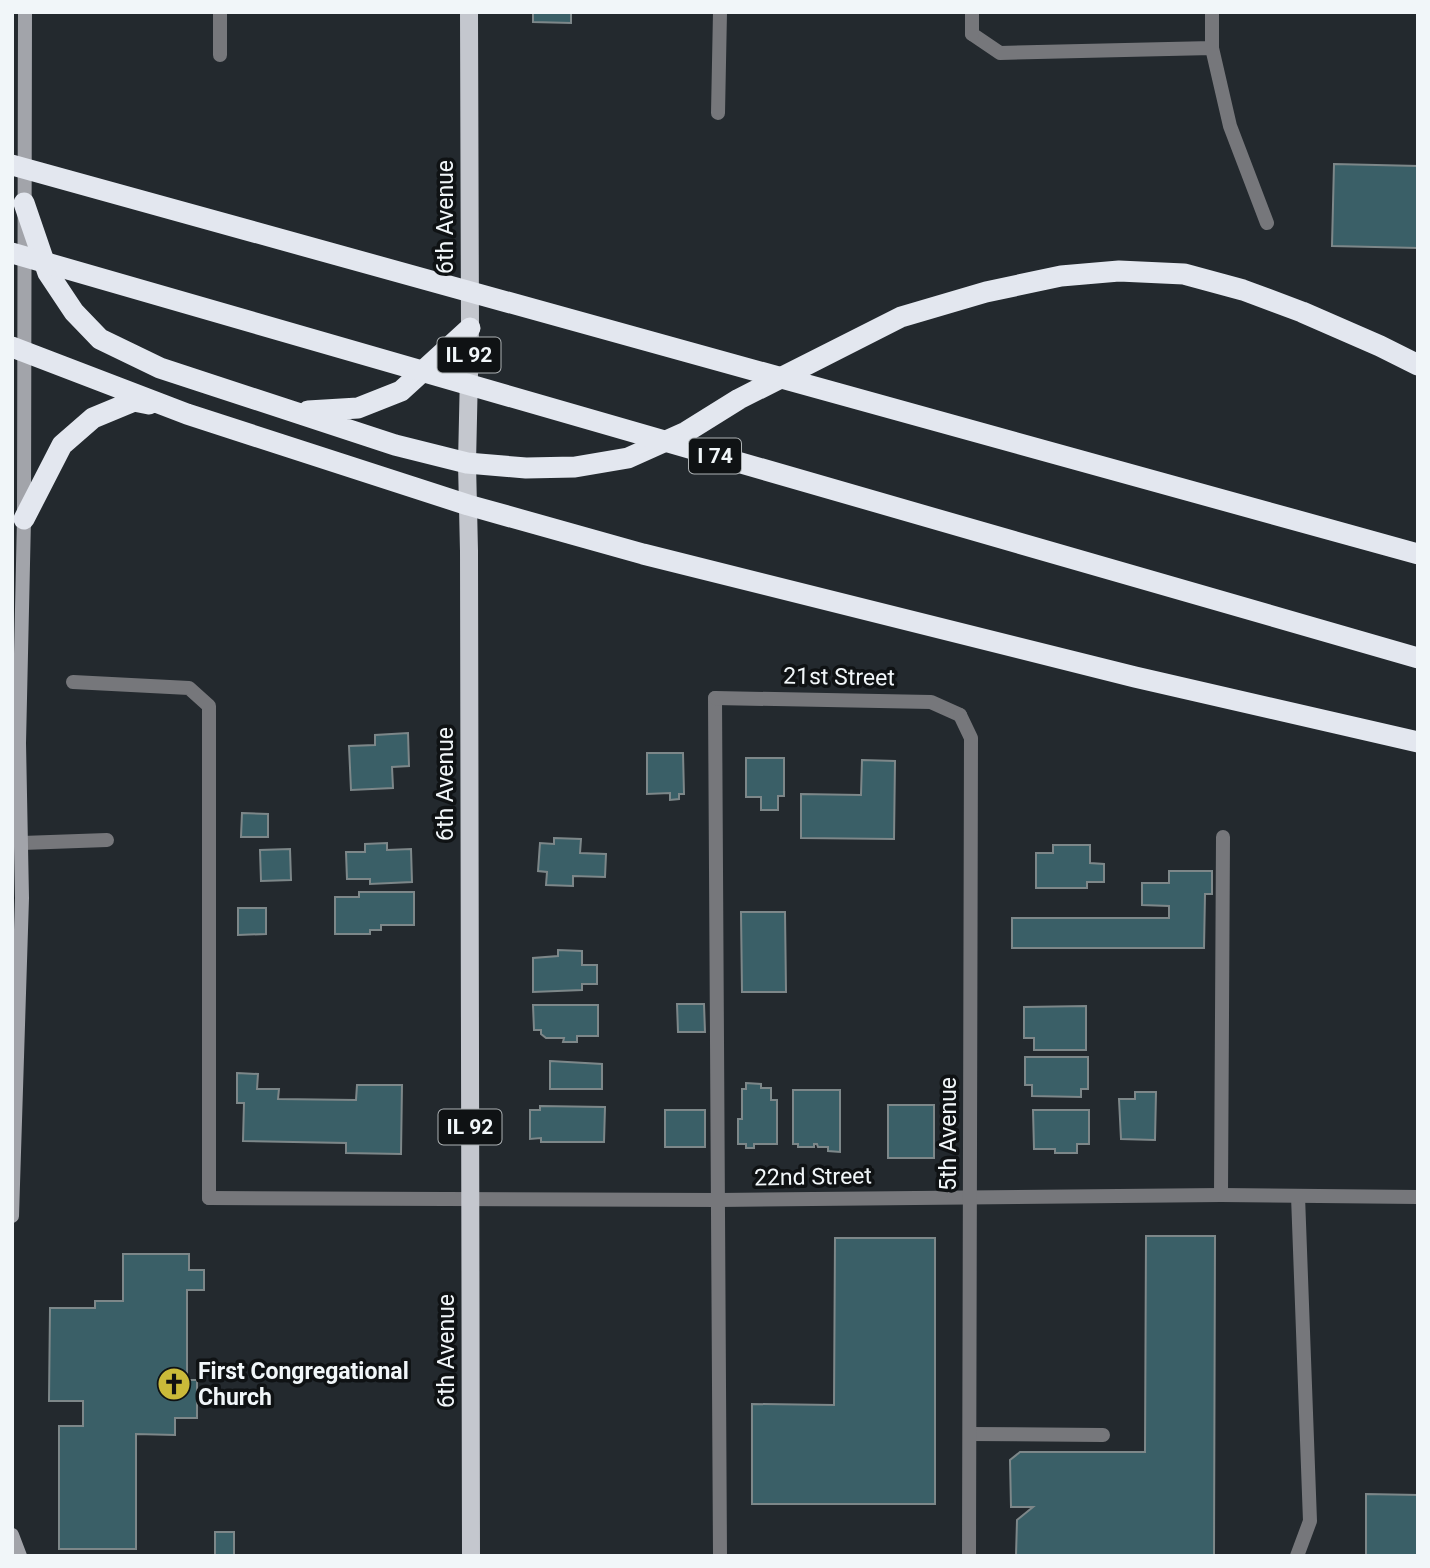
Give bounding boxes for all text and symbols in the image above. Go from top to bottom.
street label: 6th Avenue [432,160,459,274]
road number: IL 92 [438,338,500,372]
road number: I 74 [689,438,741,474]
street label: 21st Street [783,663,895,691]
street label: 6th Avenue [432,727,459,841]
street label: 5th Avenue [935,1077,962,1191]
road number: IL 92 [438,1110,502,1144]
street label: 22nd Street [754,1162,872,1192]
street label: 6th Avenue [433,1294,460,1408]
place label: First Congregational Church [198,1358,409,1411]
church icon: First Congregational Church [155,1365,193,1403]

